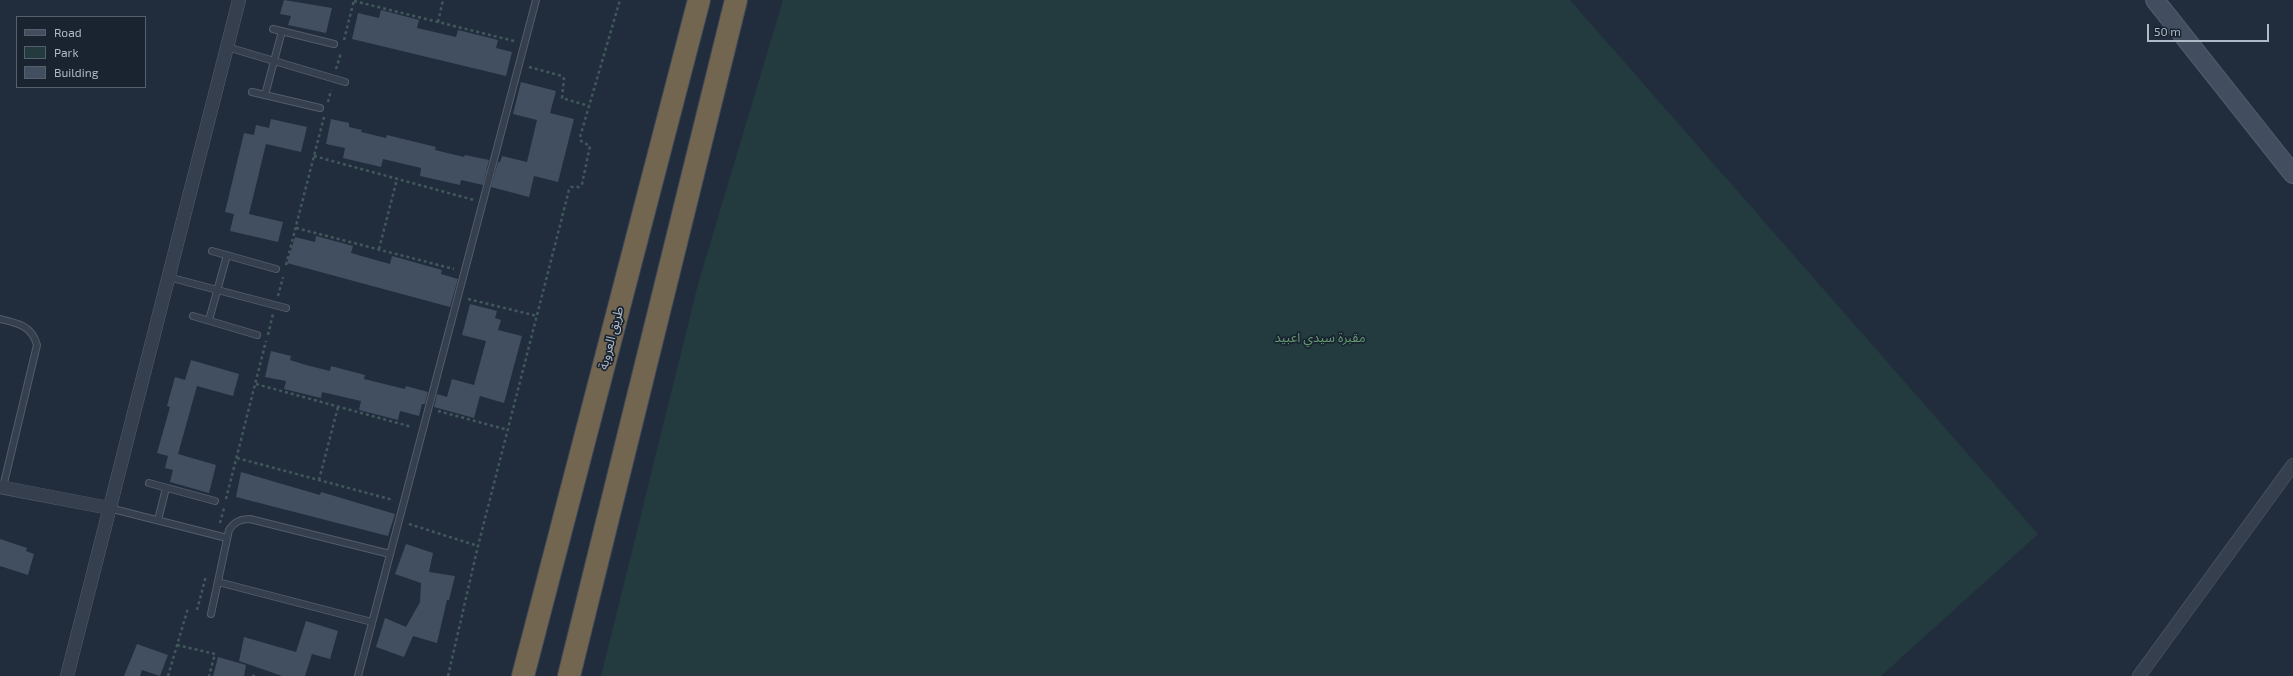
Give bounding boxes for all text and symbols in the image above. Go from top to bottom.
legend [16,16,146,88]
scale bar [2149,16,2271,42]
text: 50 m [2154,24,2181,38]
text: Road [54,25,82,39]
text: Park [54,45,79,59]
text: Building [54,65,98,79]
street label: طريق العروبة [595,305,627,371]
park label: مقبرة سيدي اعبيد [1274,330,1366,346]

